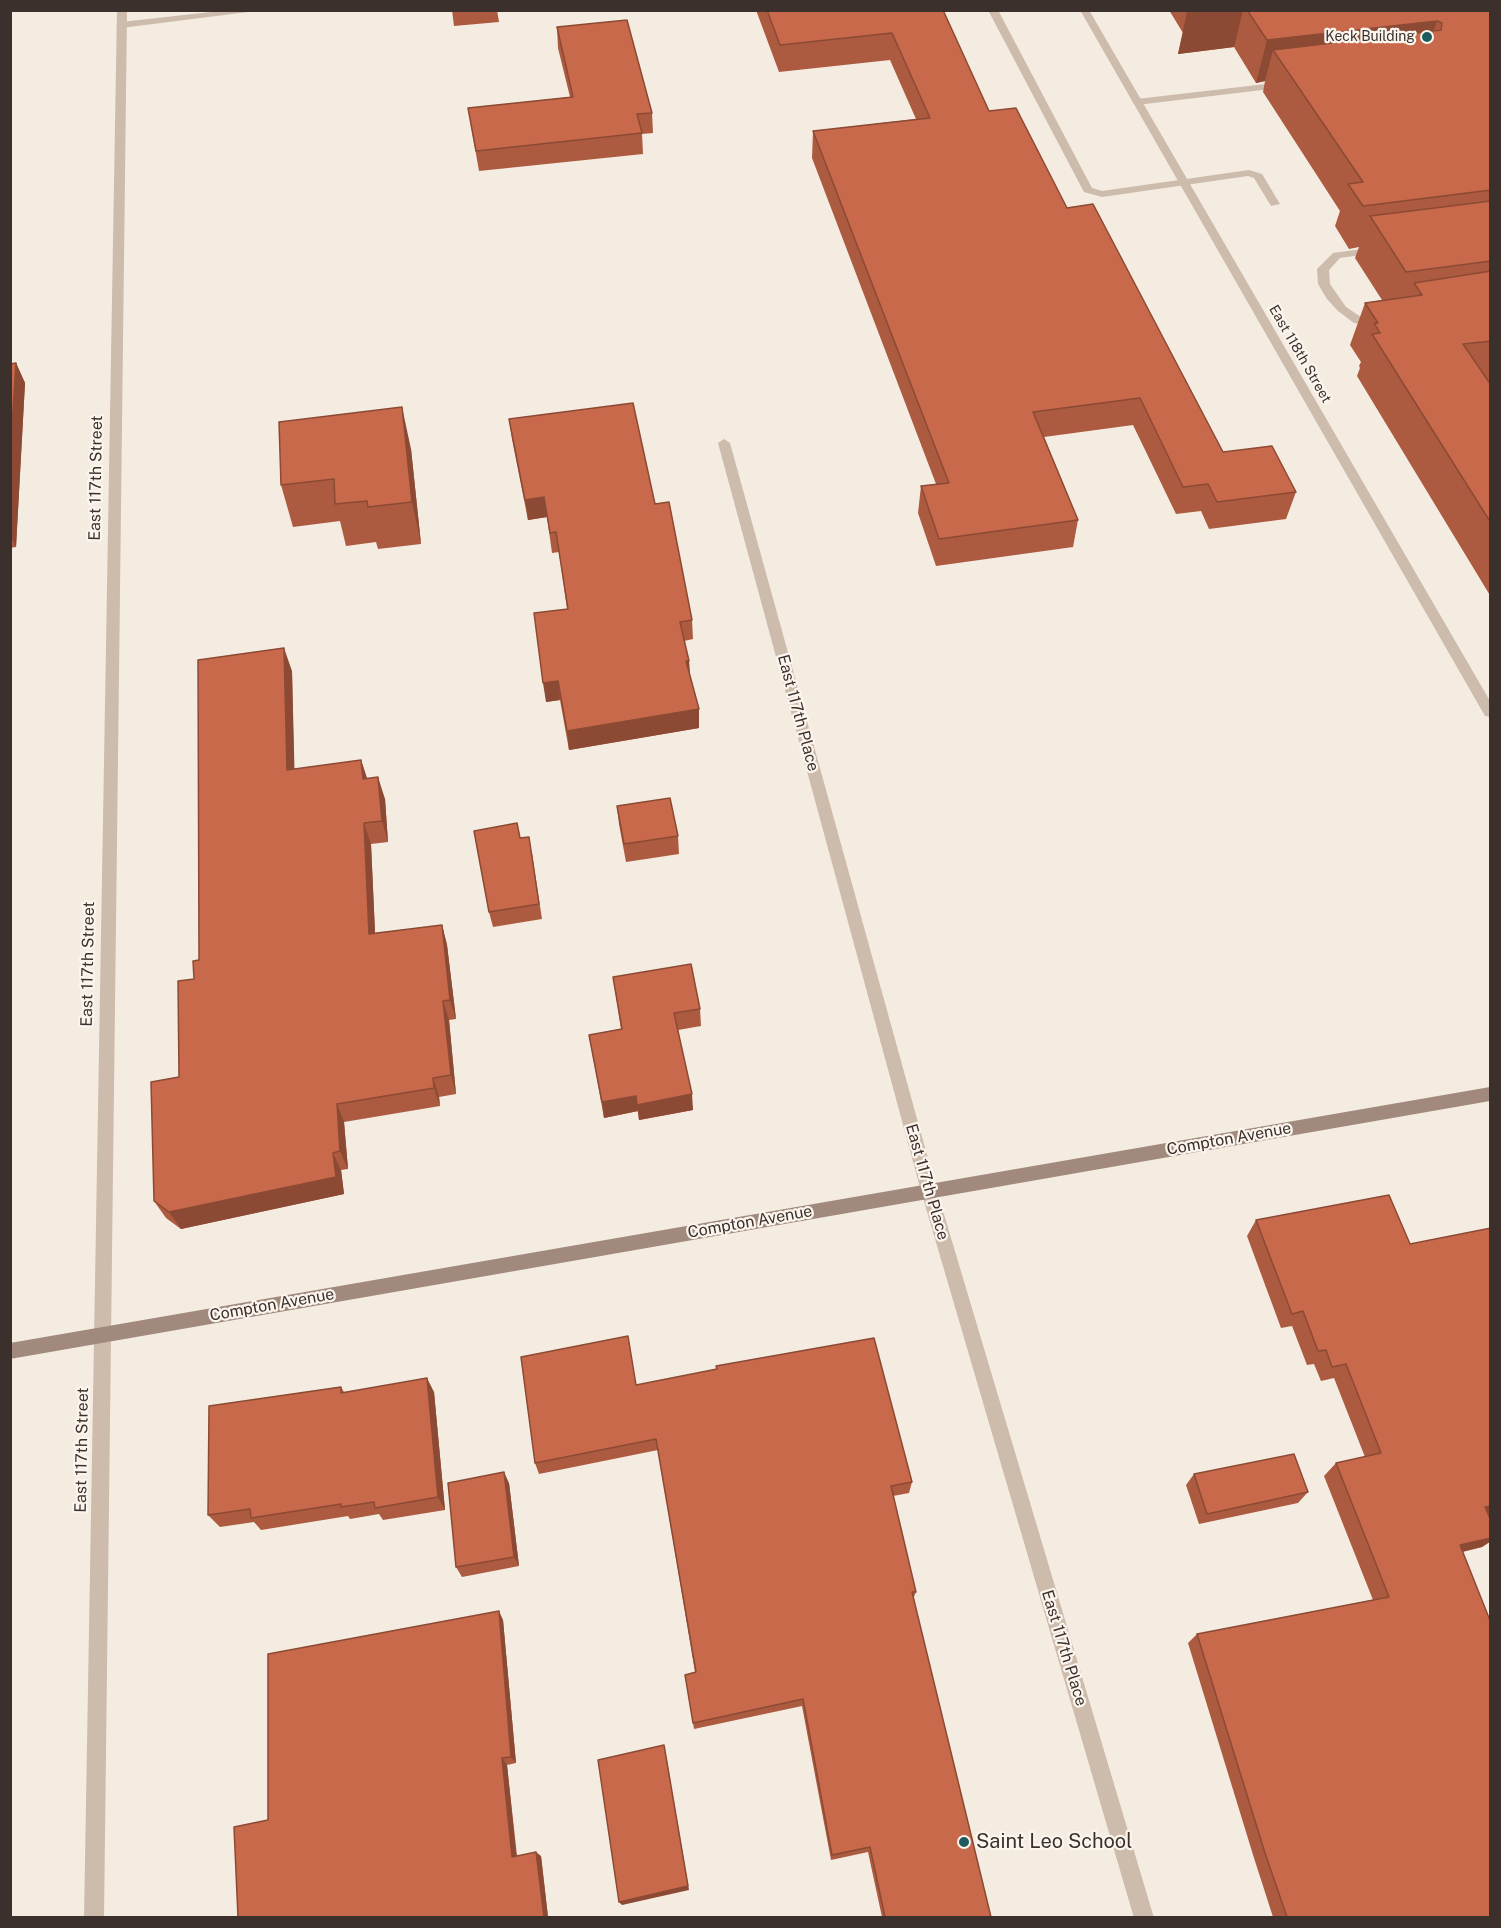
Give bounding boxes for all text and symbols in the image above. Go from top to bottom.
place label: Keck Building [1325,29,1415,45]
marker: Keck Building [1420,30,1434,44]
street label: East 118th Street [1265,302,1335,406]
street label: East 117th Street [85,415,107,541]
street label: East 117th Place [773,653,823,773]
street label: East 117th Street [77,901,99,1027]
street label: Compton Avenue [1165,1119,1293,1159]
street label: East 117th Place [901,1122,953,1242]
street label: Compton Avenue [686,1202,814,1242]
street label: Compton Avenue [208,1285,336,1325]
street label: East 117th Street [71,1387,93,1513]
street label: East 117th Place [1037,1588,1091,1708]
place label: Saint Leo School [976,1830,1132,1854]
marker: Saint Leo School [957,1835,971,1849]

